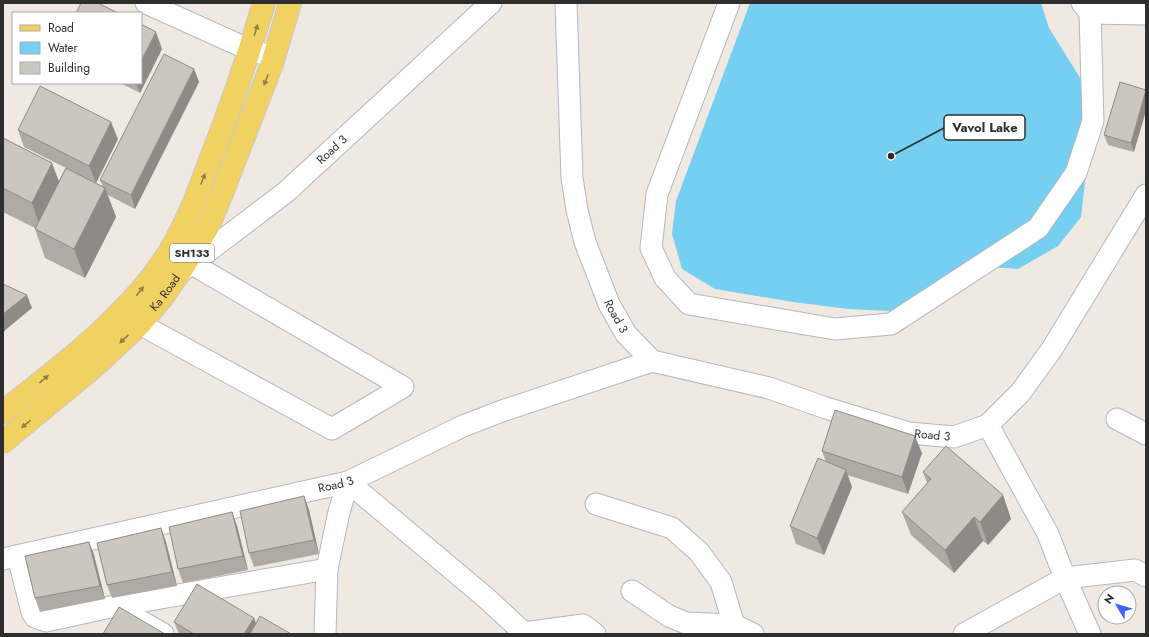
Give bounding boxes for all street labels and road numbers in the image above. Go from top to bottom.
street label: Road 3 [313,131,352,169]
road number: SH133 [170,244,214,262]
street label: Ka Road [145,271,185,315]
street label: Road 3 [599,297,633,337]
street label: Road 3 [914,425,952,446]
street label: Road 3 [316,471,357,497]

